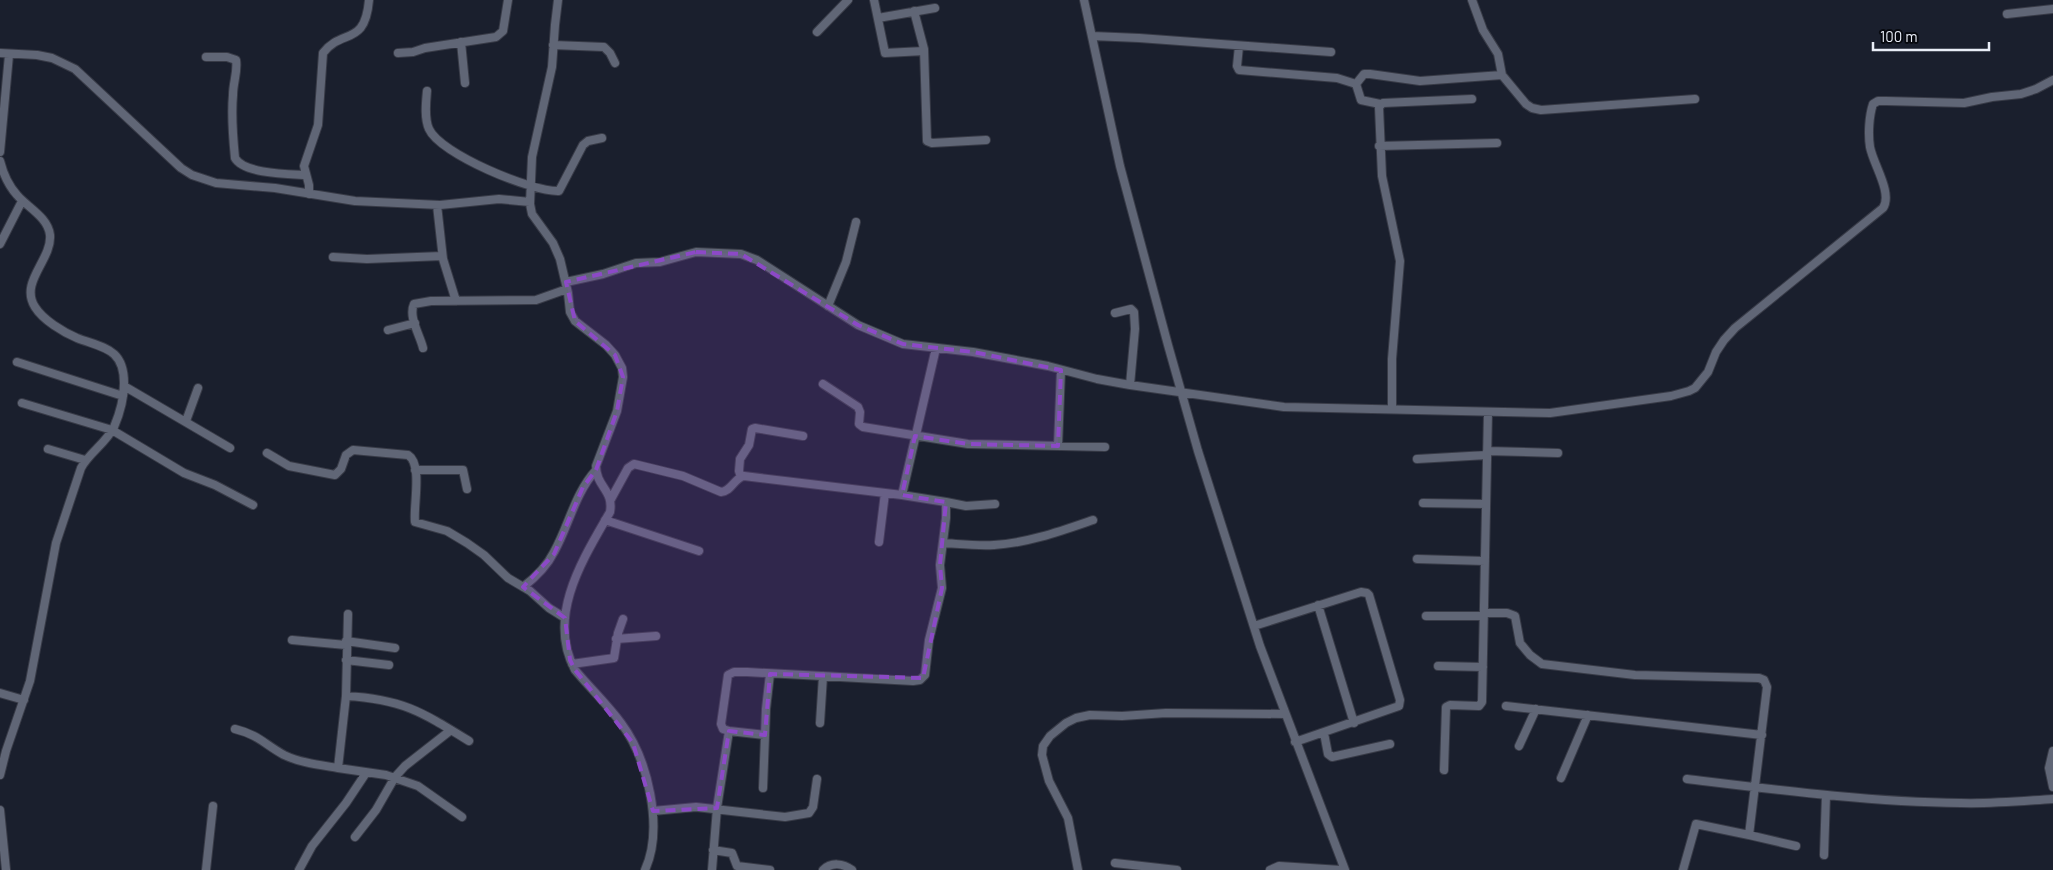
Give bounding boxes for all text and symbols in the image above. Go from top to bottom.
scale bar [1873,20,1989,52]
text: 100 m [1880,27,1918,45]

